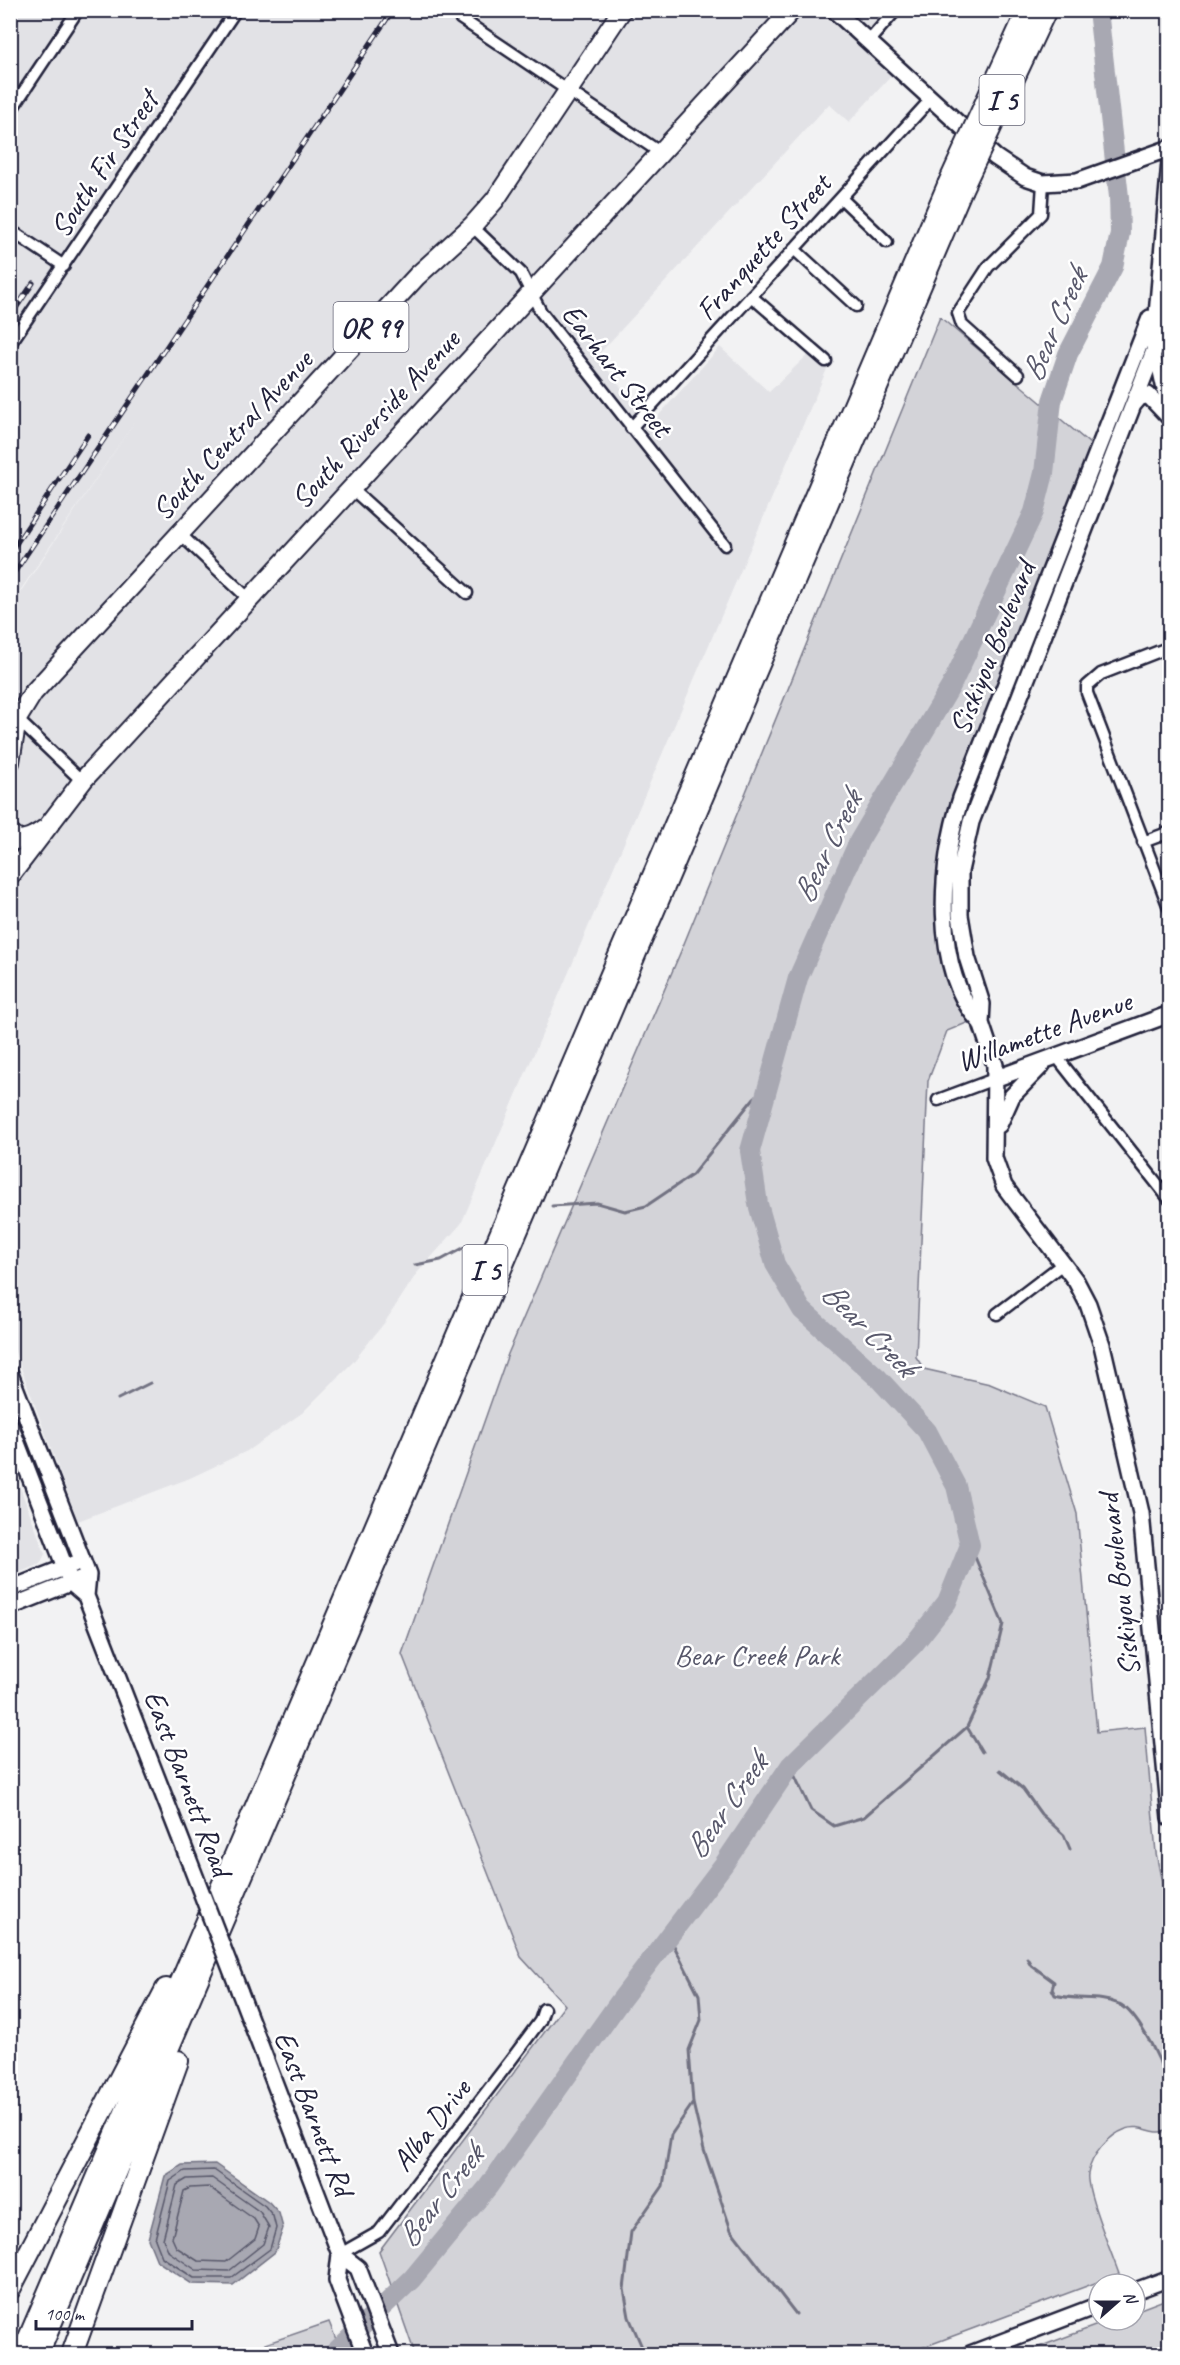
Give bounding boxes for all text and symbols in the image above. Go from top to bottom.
road number: I 5 [980,75,1024,125]
street label: South Fir Street [41,80,169,245]
street label: Franquette Street [687,164,841,328]
water label: Bear Creek [1011,257,1099,387]
street label: Earhart Street [553,296,683,446]
road number: OR 99 [334,302,409,352]
street label: South Riverside Avenue [282,320,469,517]
street label: South Central Avenue [143,340,322,528]
street label: Siskiyou Boulevard [940,552,1046,740]
water label: Bear Creek [783,779,874,909]
street label: Willamette Avenue [952,981,1138,1080]
road number: I 5 [462,1245,508,1295]
water label: Bear Creek [813,1273,930,1390]
street label: Siskiyou Boulevard [1088,1487,1149,1678]
park label: Bear Creek Park [674,1636,842,1674]
street label: East Barnett Road [135,1685,242,1885]
water label: Bear Creek [675,1741,780,1866]
street label: East Barnett Rd [265,2026,364,2204]
street label: Alba Drive [383,2069,480,2179]
water label: Bear Creek [387,2132,497,2255]
north arrow [1087,2272,1147,2332]
text: N [1119,2289,1142,2308]
scale bar [36,2293,192,2331]
text: 100 m [45,2303,86,2325]

